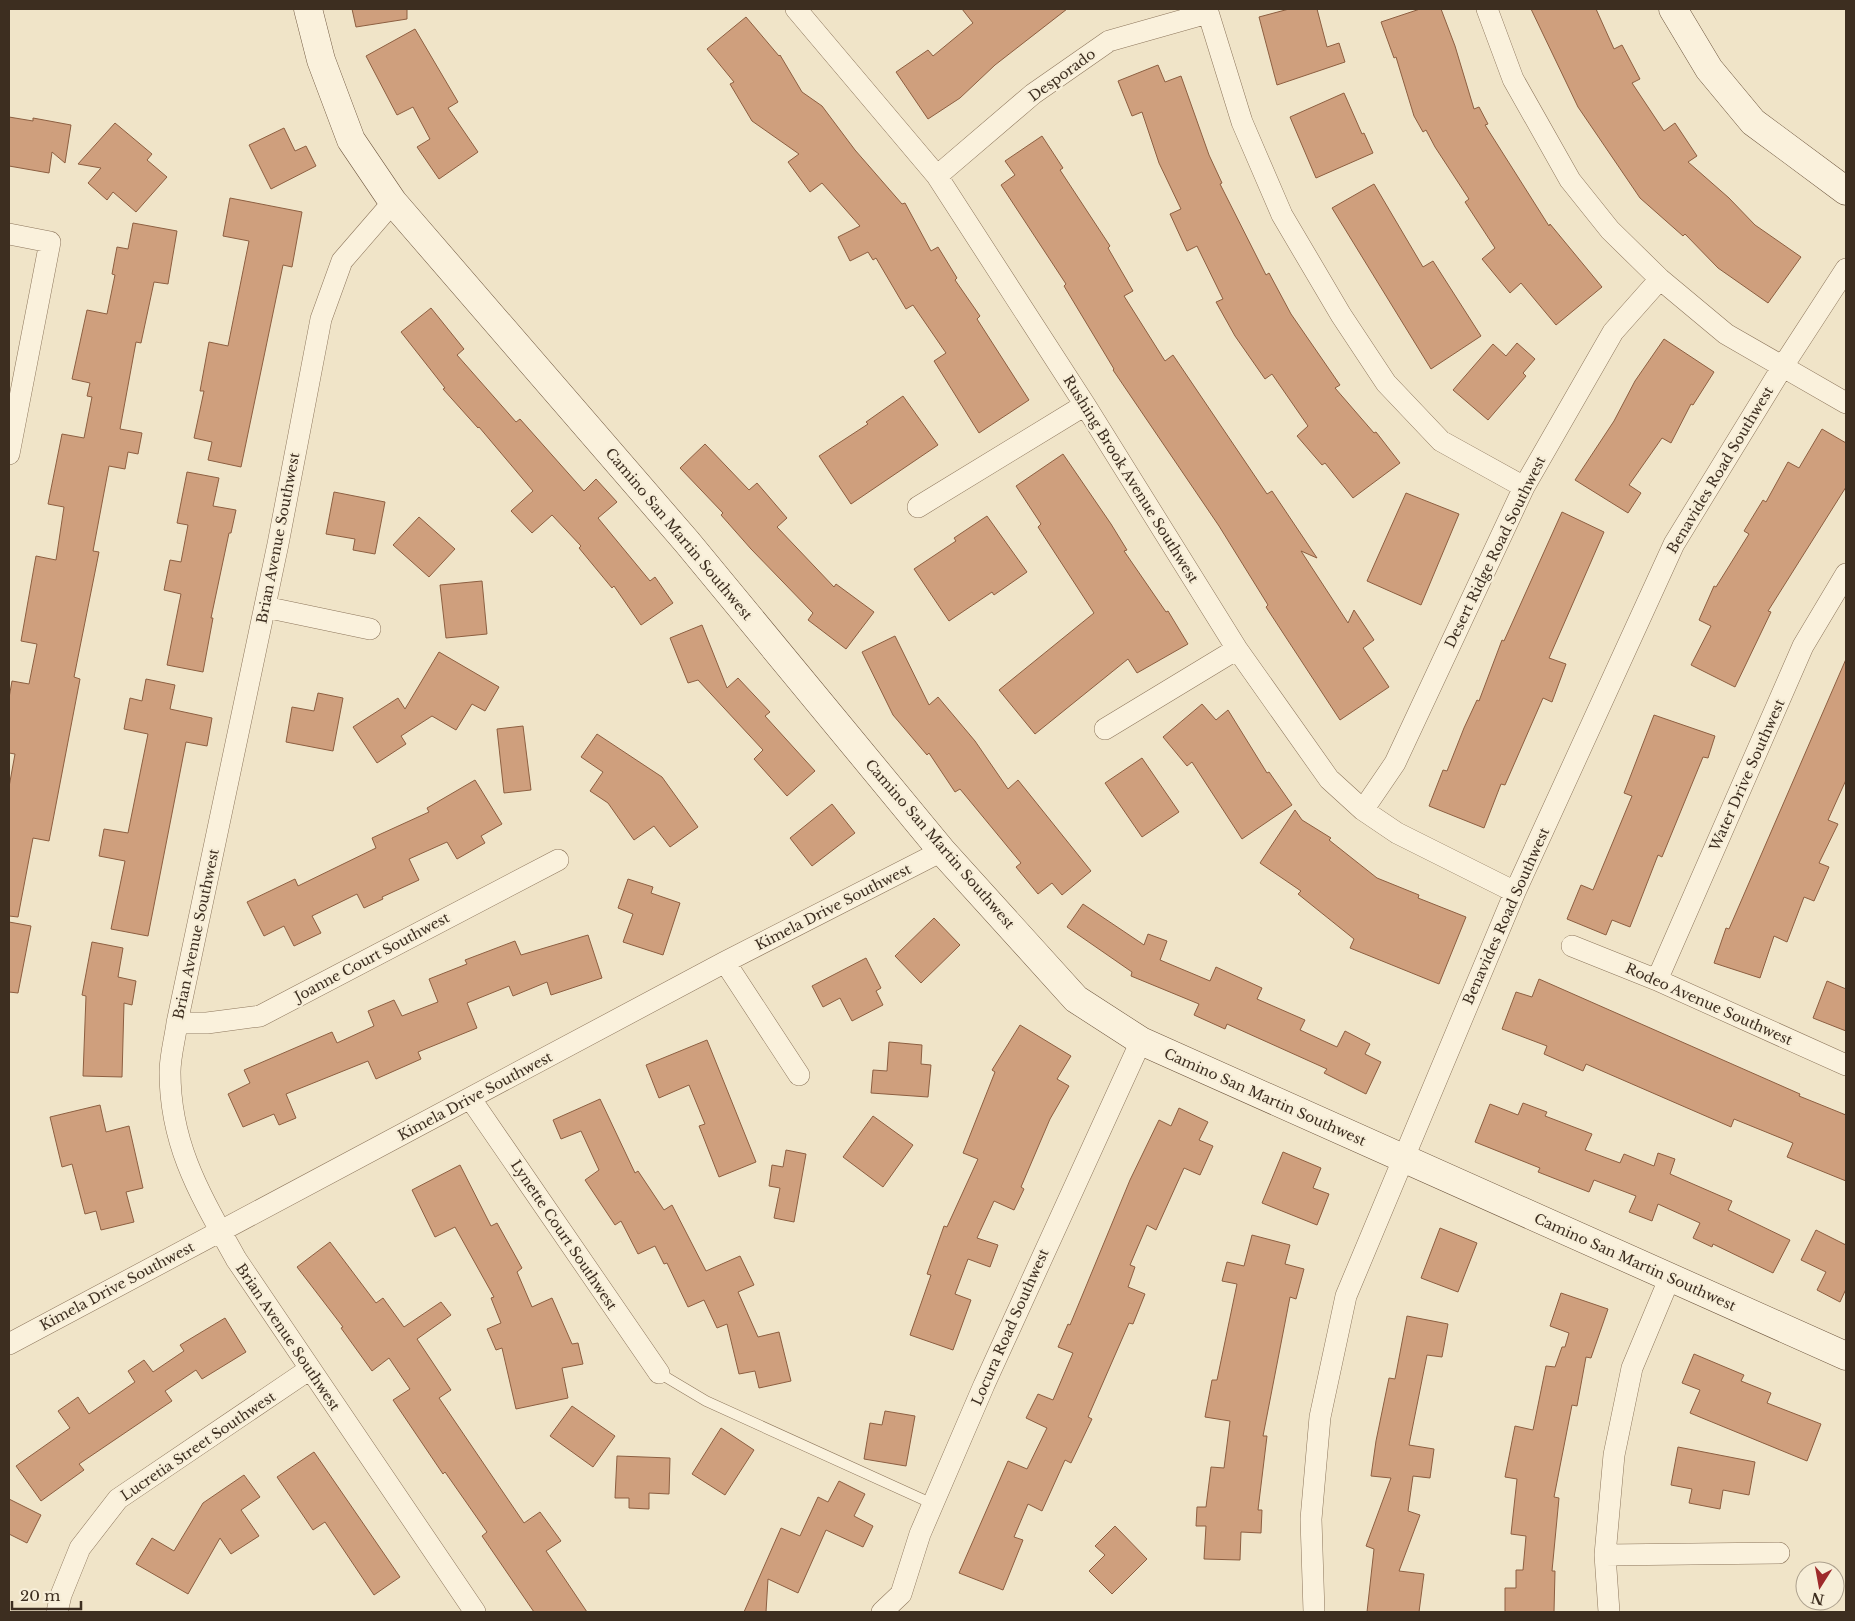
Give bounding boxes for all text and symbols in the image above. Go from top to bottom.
street label: Desporado [1025,45,1099,105]
street label: Rushing Brook Avenue Southwest [1059,372,1203,587]
street label: Benavides Road Southwest [1663,383,1777,557]
street label: Camino San Martin Southwest [602,444,757,624]
street label: Brian Avenue Southwest [253,450,304,625]
street label: Desert Ridge Road Southwest [1441,452,1550,651]
street label: Water Drive Southwest [1705,696,1789,855]
street label: Camino San Martin Southwest [861,755,1019,933]
street label: Benavides Road Southwest [1459,824,1554,1007]
street label: Brian Avenue Southwest [169,846,223,1021]
street label: Kimela Drive Southwest [752,860,915,954]
street label: Joanne Court Southwest [290,908,453,1006]
street label: Rodeo Avenue Southwest [1623,959,1796,1049]
street label: Camino San Martin Southwest [1161,1044,1369,1150]
street label: Kimela Drive Southwest [395,1047,556,1144]
street label: Lynette Court Southwest [507,1156,622,1314]
street label: Camino San Martin Southwest [1531,1209,1739,1315]
street label: Kimela Drive Southwest [37,1237,198,1334]
street label: Locura Road Southwest [967,1245,1053,1408]
street label: Brian Avenue Southwest [232,1260,344,1415]
street label: Lucretia Street Southwest [117,1387,279,1505]
north arrow [1795,1561,1845,1611]
scale bar [12,1578,81,1610]
text: 20 m [20,1586,60,1605]
text: N [1809,1589,1826,1609]

